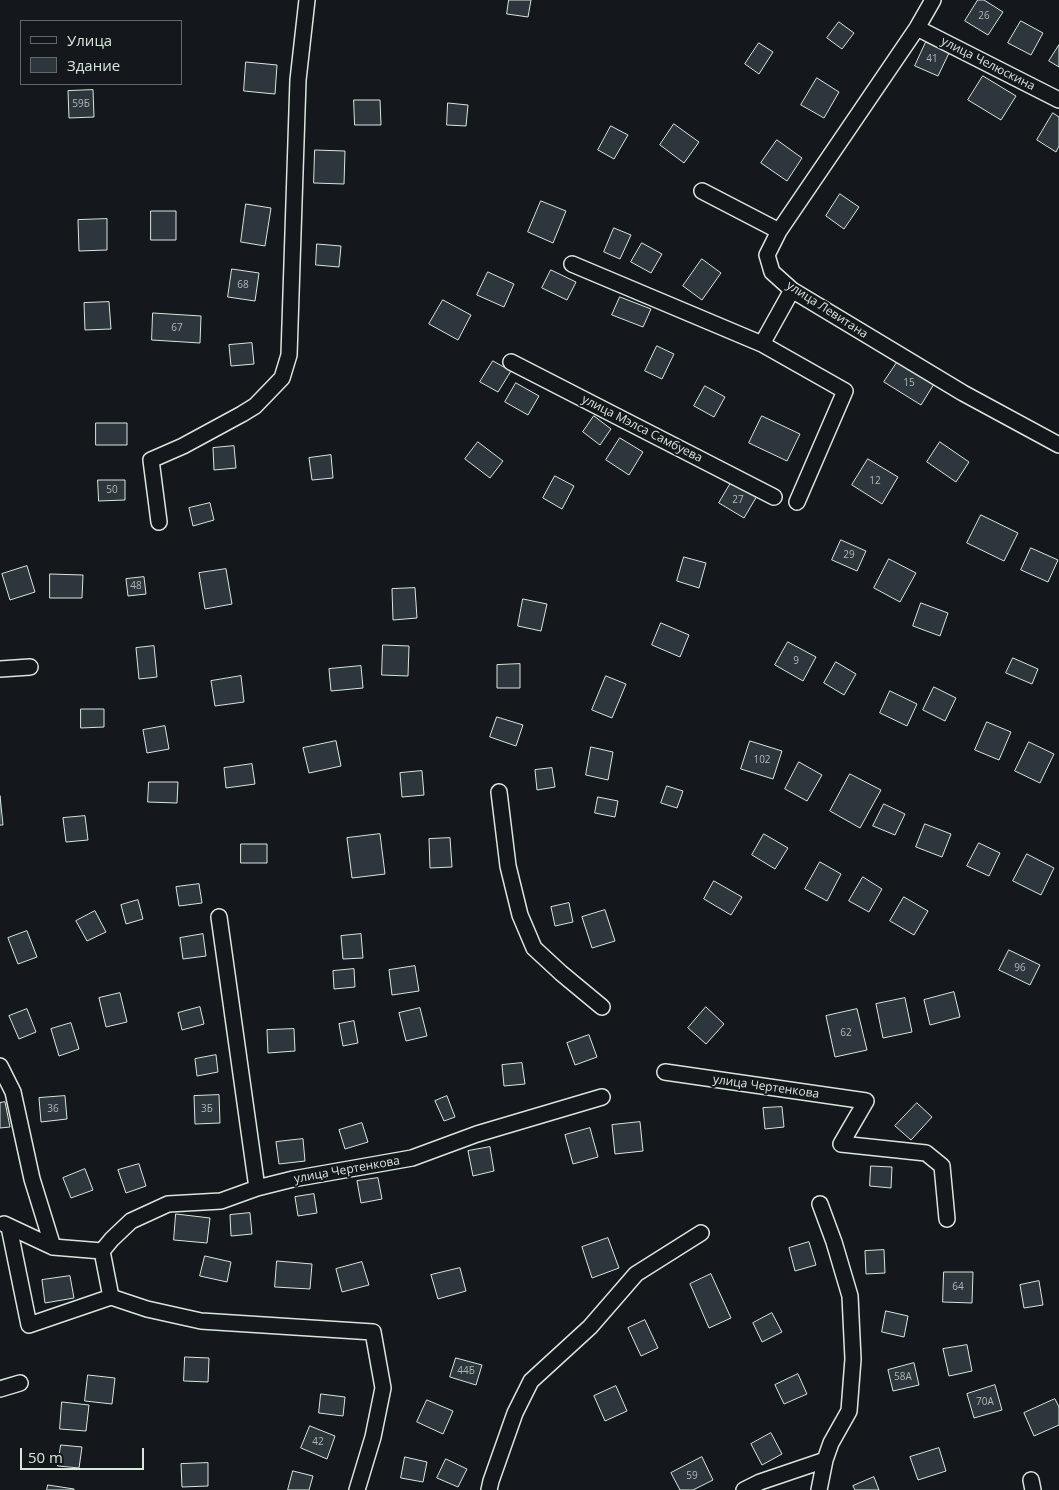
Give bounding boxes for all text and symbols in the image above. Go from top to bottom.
house number: 26 [978,10,990,22]
legend [20,20,182,85]
text: Улица [67,30,112,50]
street label: улица Челюскина [939,34,1037,94]
house number: 41 [926,53,938,65]
text: Здание [67,55,120,75]
house number: 59Б [72,98,90,110]
street label: улица Левитана [784,278,870,342]
house number: 68 [237,279,249,291]
house number: 67 [171,322,183,334]
house number: 15 [903,377,915,389]
street label: улица Мэлса Самбуева [579,392,705,466]
house number: 12 [869,475,881,487]
house number: 50 [106,484,118,496]
house number: 27 [732,494,744,506]
house number: 29 [843,549,855,561]
house number: 48 [130,580,142,592]
house number: 9 [793,655,799,667]
house number: 102 [753,754,771,766]
house number: 96 [1014,962,1026,974]
house number: 62 [840,1027,852,1039]
street label: улица Чертенкова [712,1072,820,1102]
house number: 36 [47,1103,59,1115]
house number: 3Б [201,1103,213,1115]
street label: улица Чертенкова [293,1154,401,1186]
house number: 64 [952,1281,964,1293]
house number: 44Б [457,1365,475,1377]
house number: 58А [894,1371,912,1383]
house number: 70А [976,1396,994,1408]
house number: 42 [312,1436,324,1448]
scale bar [22,1438,146,1470]
text: 50 m [28,1447,63,1467]
house number: 59 [686,1470,698,1482]

